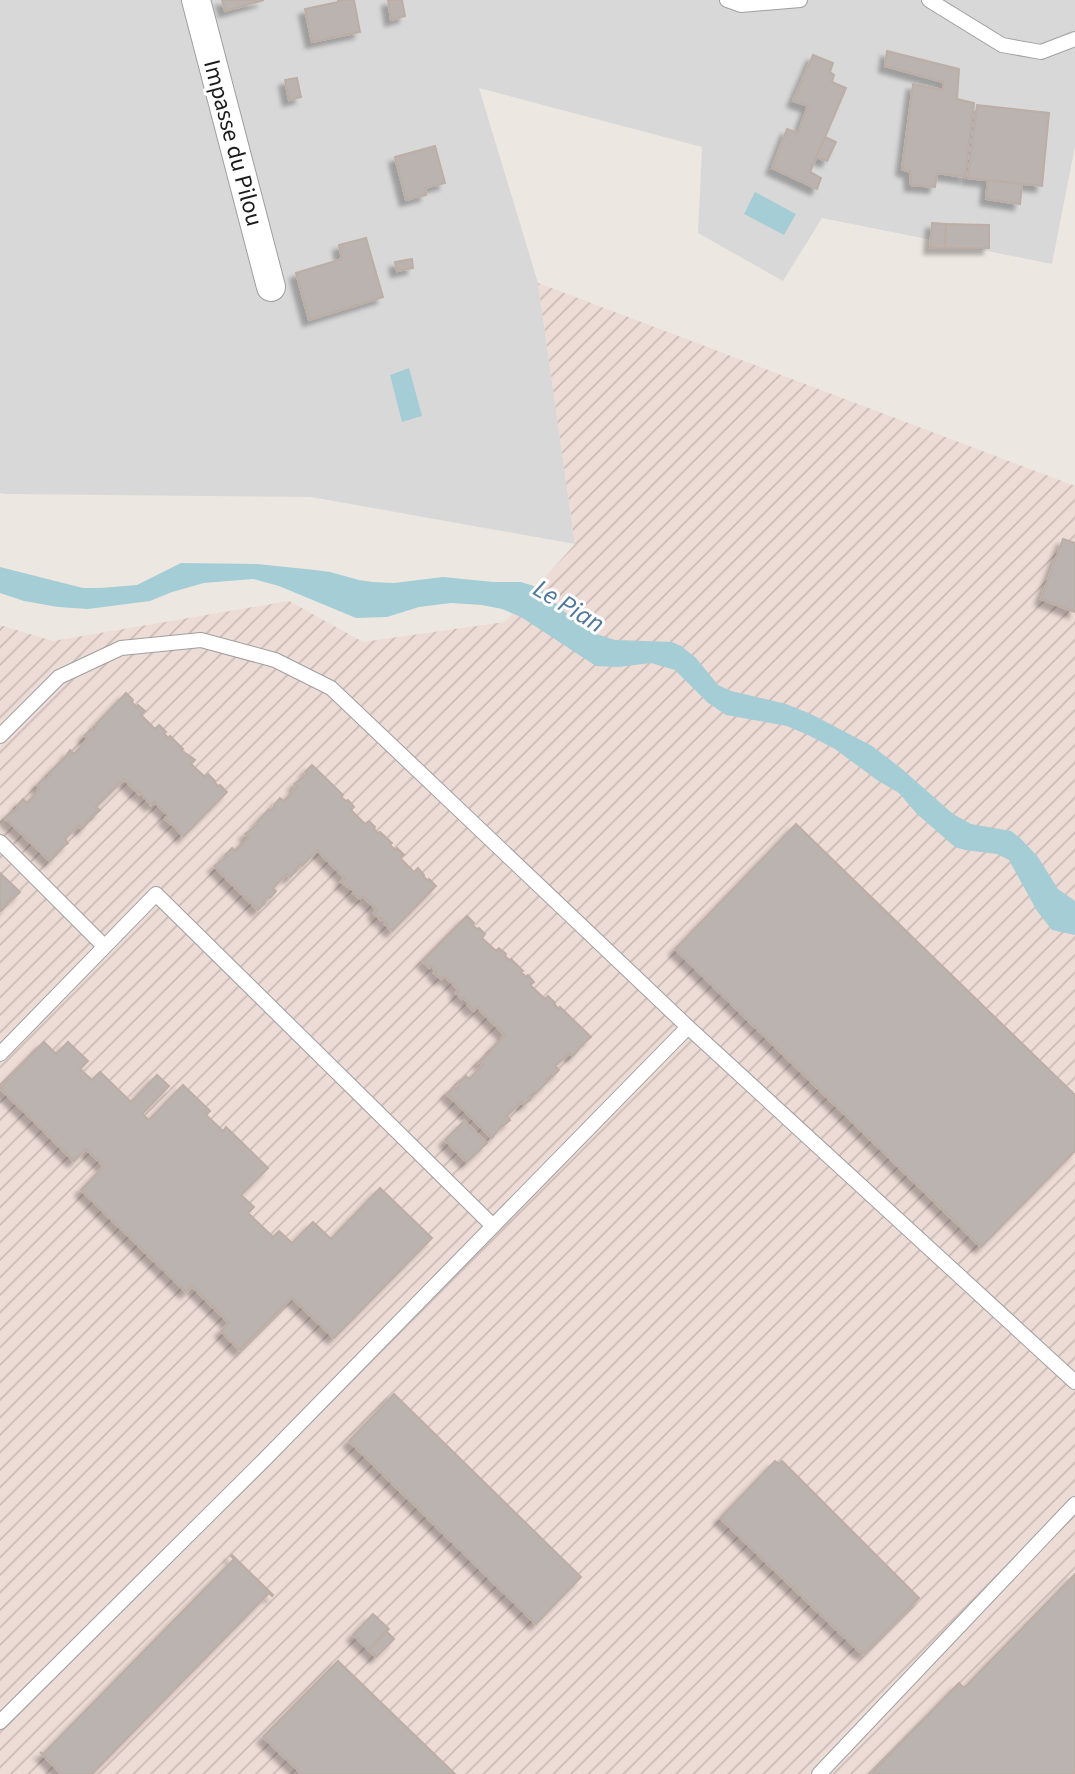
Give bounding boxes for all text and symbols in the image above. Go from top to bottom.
street label: Impasse du Pilou [194,56,272,230]
water label: Le Pian [526,570,612,642]

